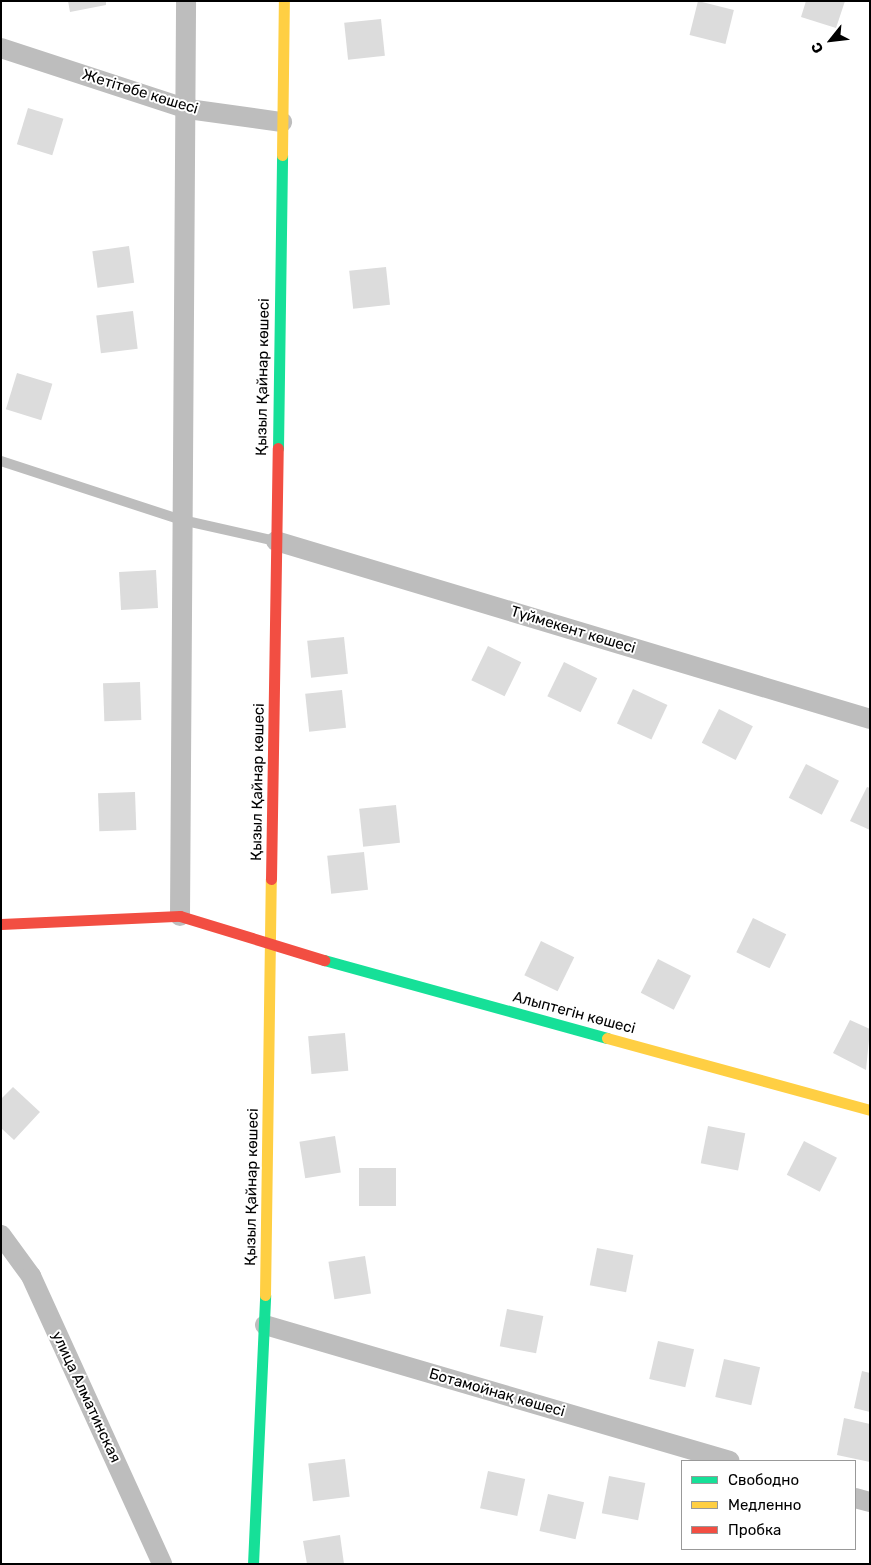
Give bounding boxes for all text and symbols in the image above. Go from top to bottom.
north arrow [806,15,856,65]
text: С [808,39,827,56]
street label: Жетітөбе көшесі [80,66,200,118]
street label: Қызыл Қайнар көшесі [253,298,273,456]
street label: Түймекент көшесі [508,602,638,658]
street label: Қызыл Қайнар көшесі [248,703,268,861]
street label: Алыптегін көшесі [511,988,637,1038]
street label: Қызыл Қайнар көшесі [242,1108,262,1266]
street label: улица Алматинская [48,1328,124,1466]
street label: Ботамойнақ көшесі [427,1365,567,1421]
legend [681,1460,856,1550]
text: Свободно [728,1471,799,1489]
text: Медленно [728,1496,801,1514]
text: Пробка [728,1521,781,1539]

